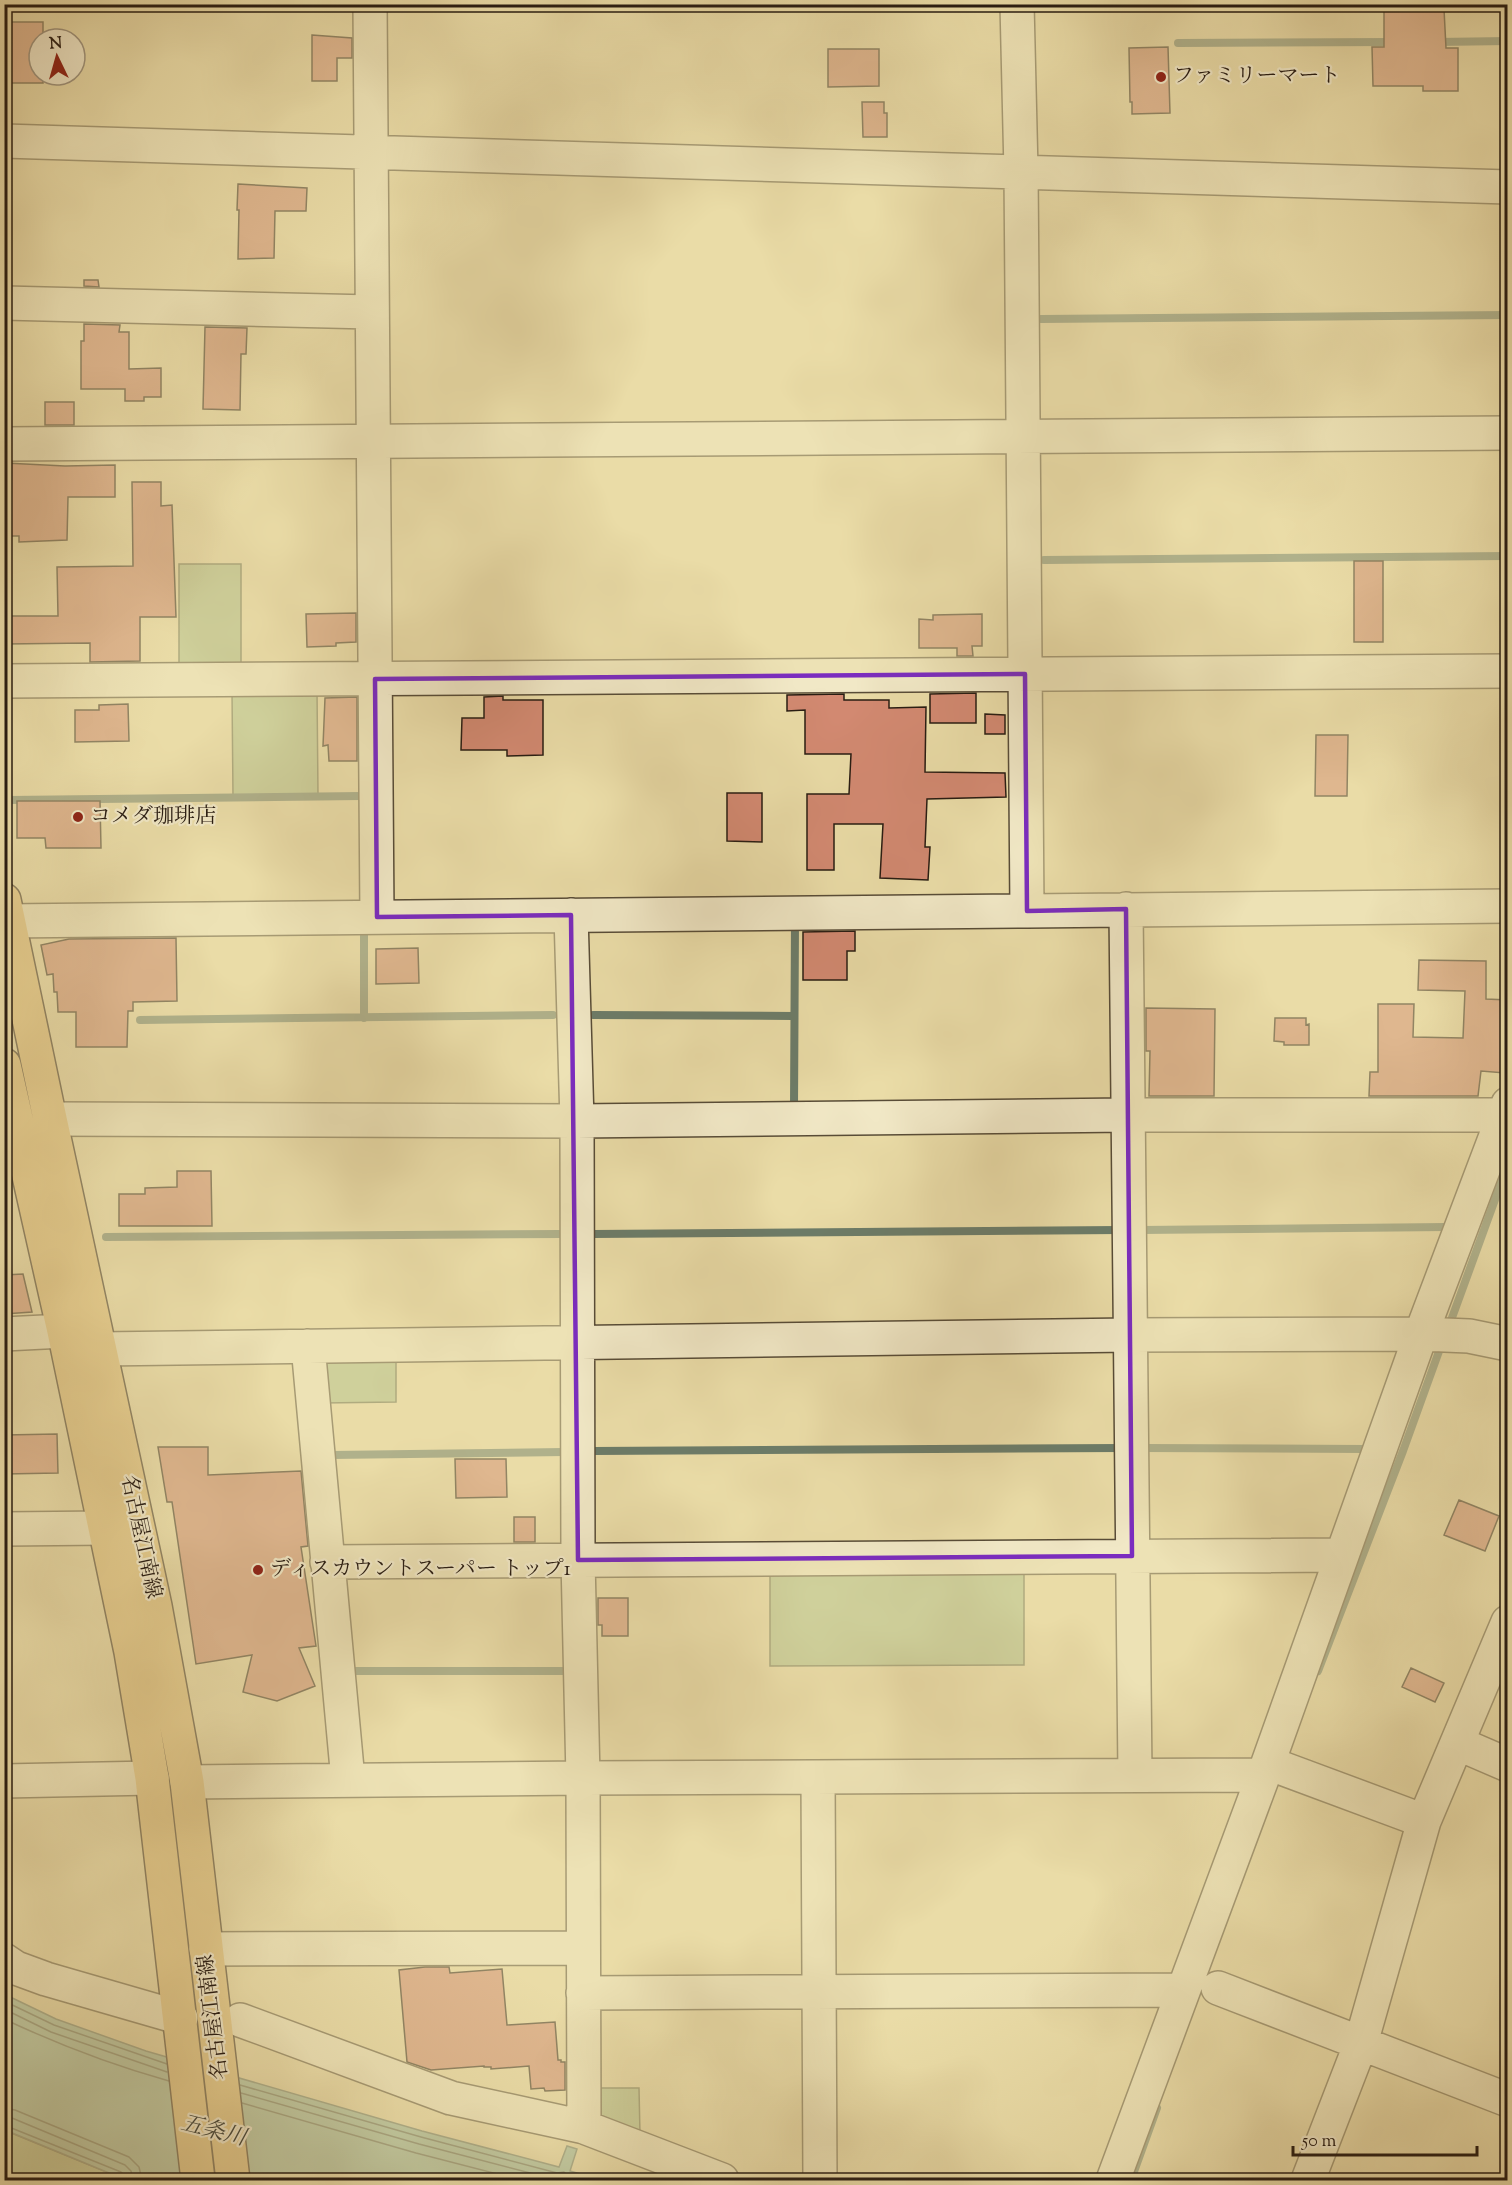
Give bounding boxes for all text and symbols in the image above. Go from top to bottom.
north arrow [27,27,87,87]
text: N [49,33,63,57]
place label: ファミリーマート [1173,62,1341,92]
marker: ファミリーマート [1154,70,1168,84]
place label: コメダ珈琲店 [90,802,216,832]
marker: コメダ珈琲店 [71,810,85,824]
street label: 名古屋江南線 [112,1472,168,1602]
place label: ディスカウントスーパー トップ1 [270,1555,571,1585]
marker: ディスカウントスーパー トップ1 [251,1563,265,1577]
street label: 名古屋江南線 [191,1953,237,2081]
water label: 五条川 [177,2108,251,2156]
scale bar [1293,2119,1478,2157]
text: 50 m [1301,2129,1337,2155]

